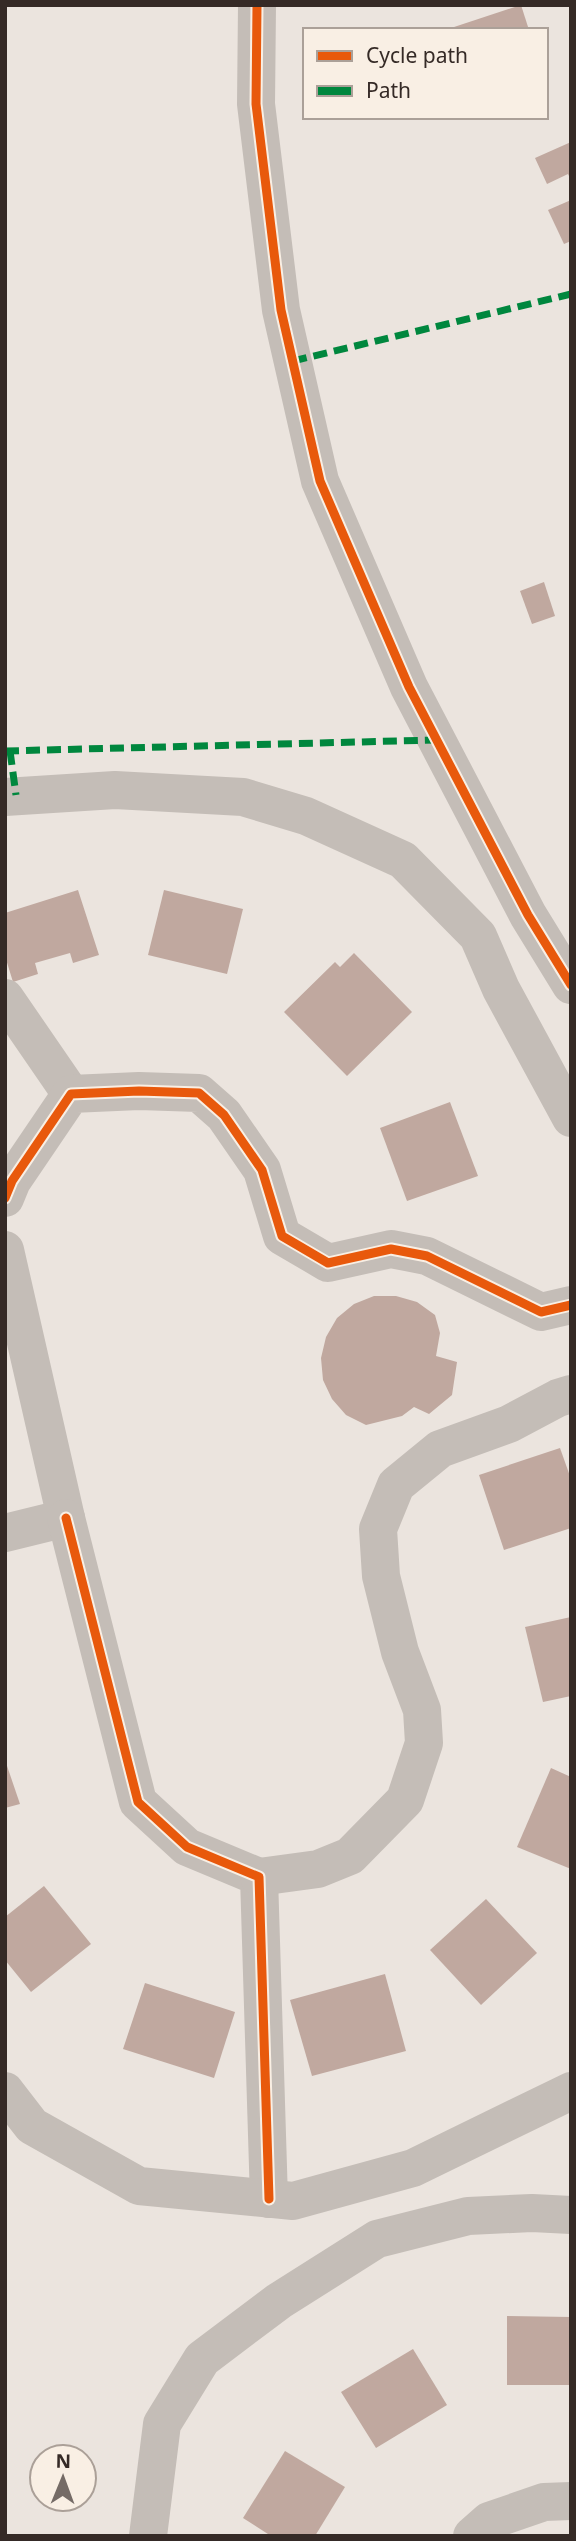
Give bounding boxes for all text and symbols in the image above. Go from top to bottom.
legend [303,28,548,119]
text: Cycle path [366,41,468,69]
text: Path [366,76,411,104]
north arrow [28,2443,98,2513]
text: N [55,2448,71,2474]

